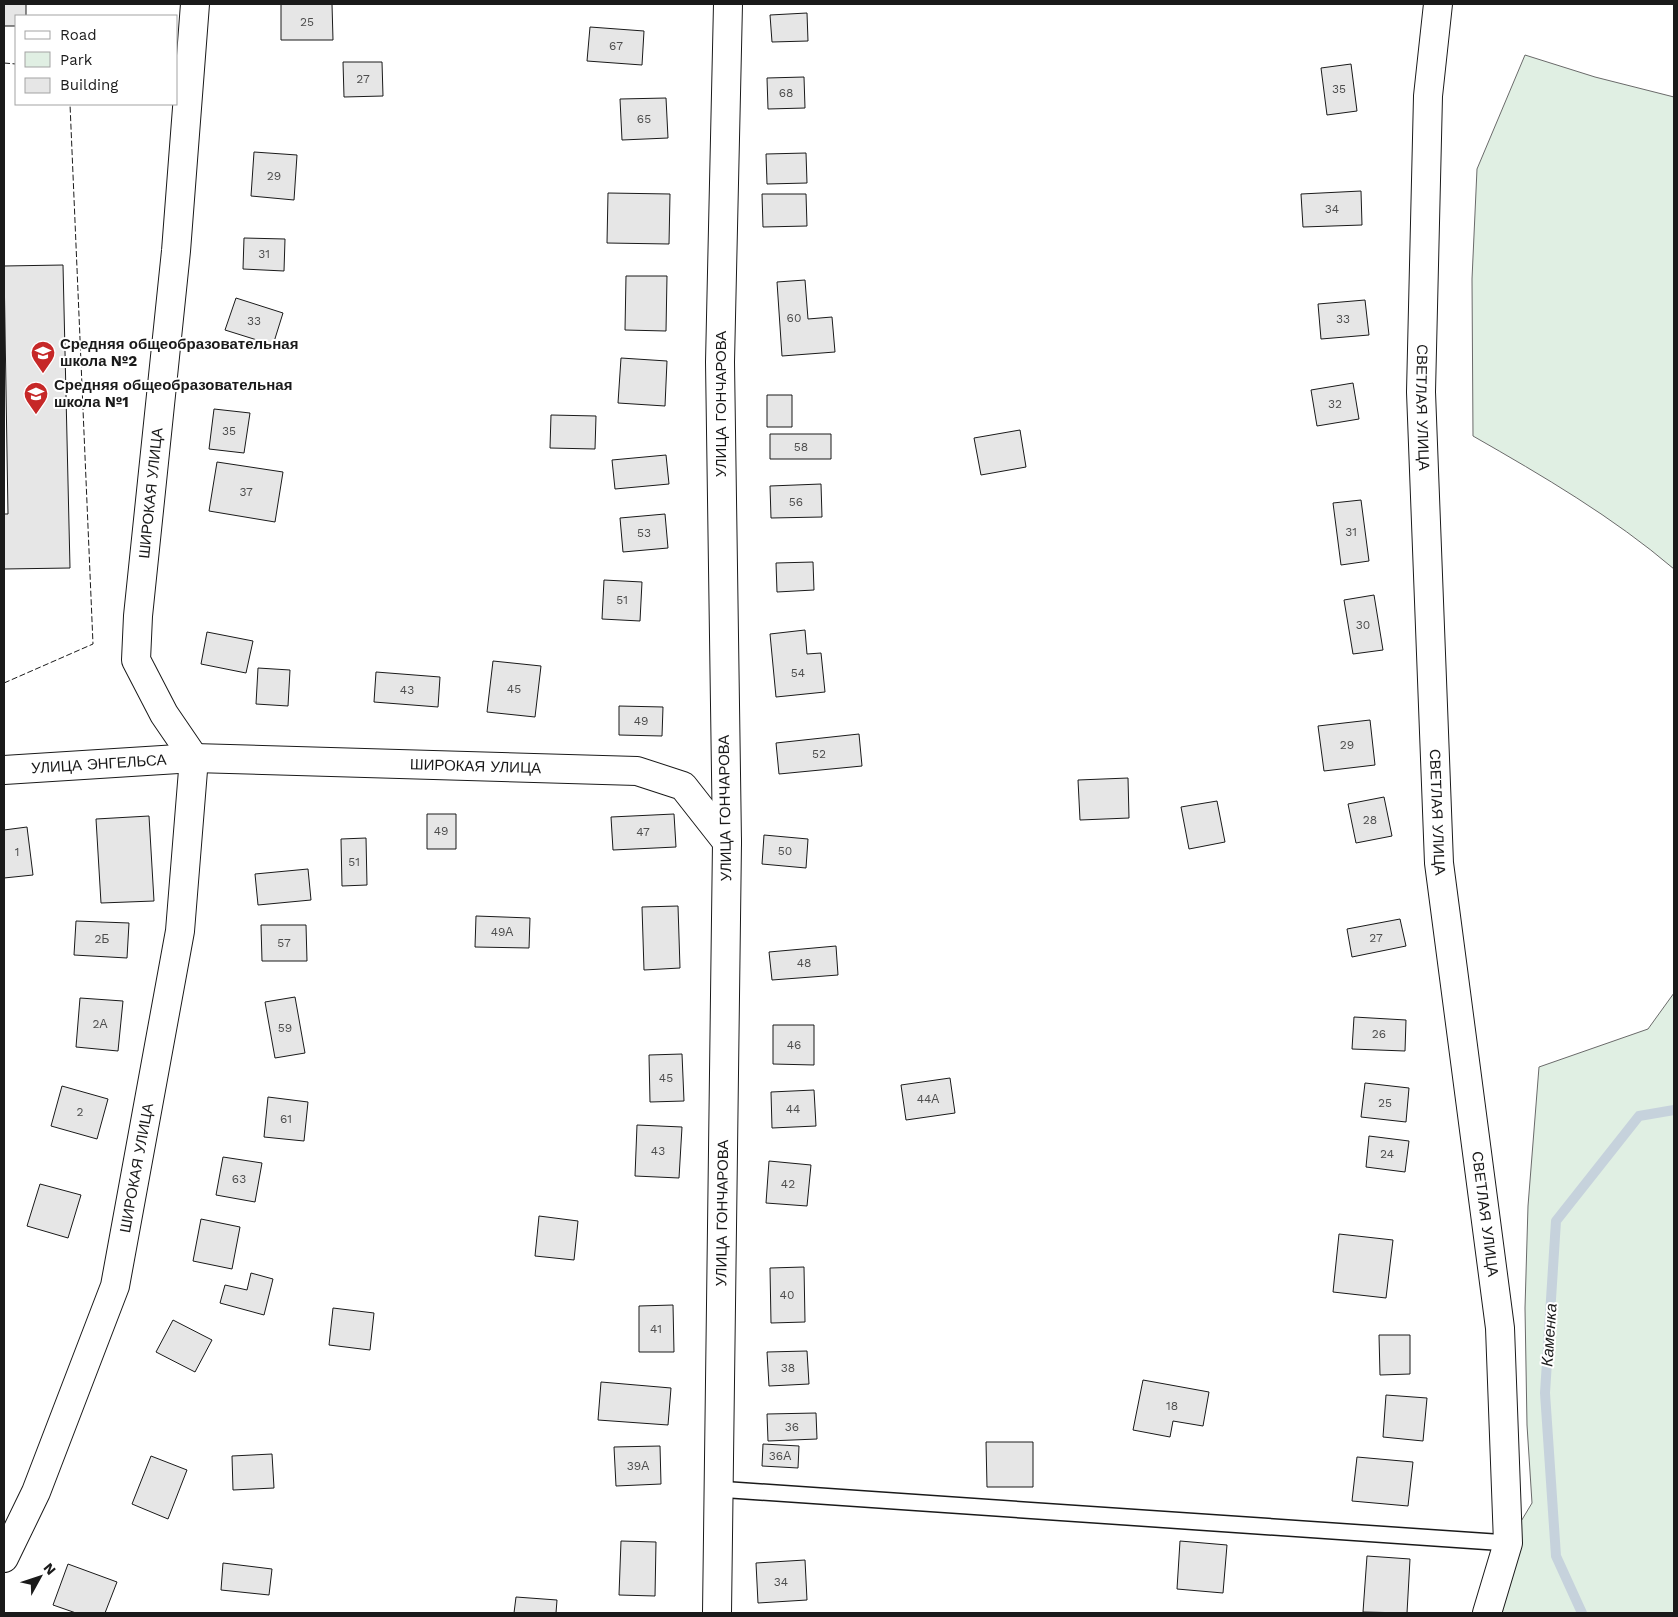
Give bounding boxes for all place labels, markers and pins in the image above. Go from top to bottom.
place label: Средняя общеобразовательная школа №2 [60,335,298,370]
school or university icon: Средняя общеобразовательная школа №2 [30,340,56,374]
place label: Средняя общеобразовательная школа №1 [54,376,292,411]
school or university icon: Средняя общеобразовательная школа №1 [23,381,49,415]

